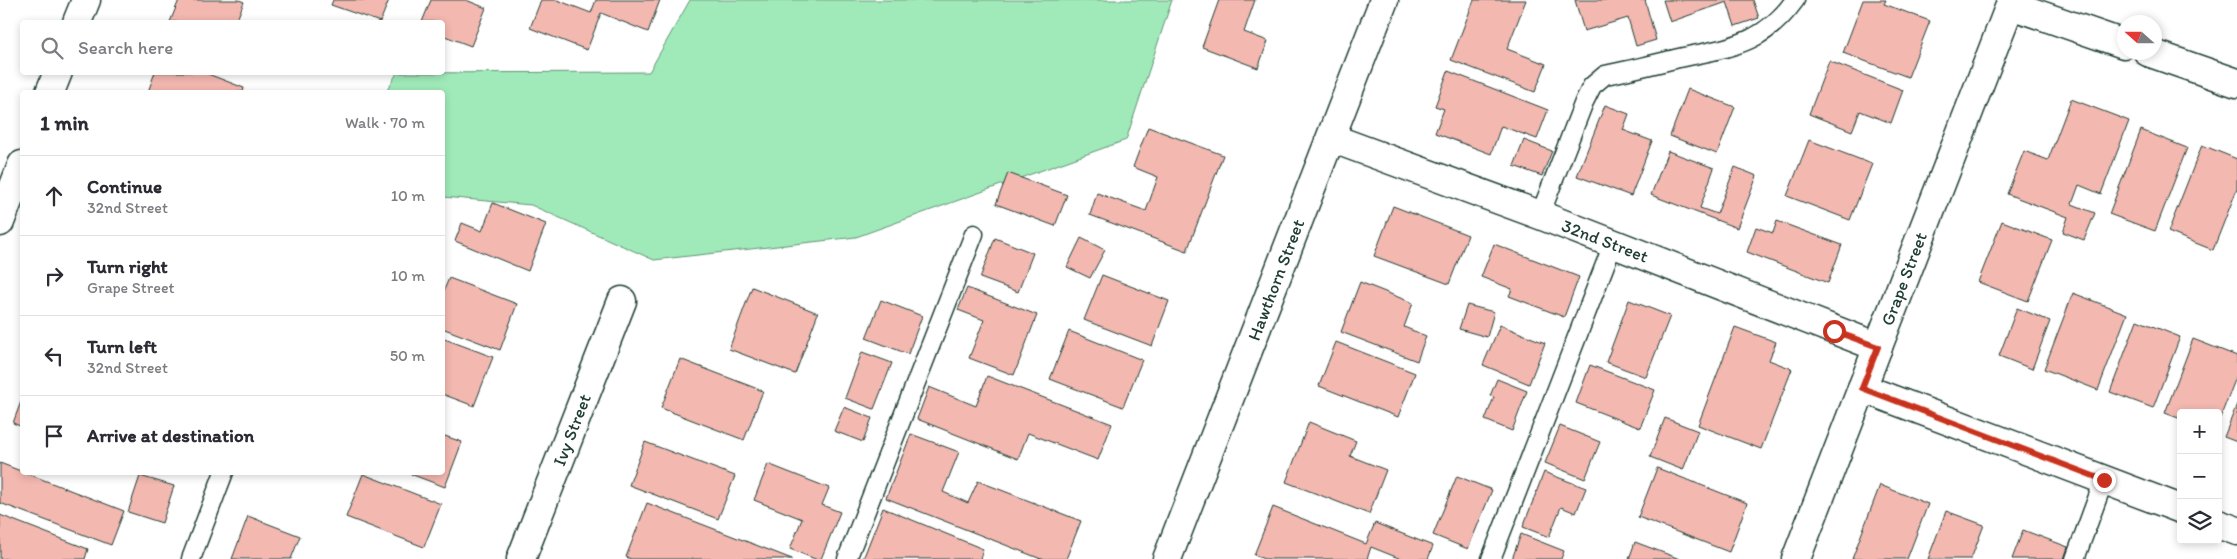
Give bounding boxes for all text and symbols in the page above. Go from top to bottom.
north arrow [2117,15,2162,60]
search box [20,20,445,75]
icon: search [38,34,66,62]
text: Search here [78,36,173,59]
text: 1 min [40,110,89,135]
text: Walk · 70 m [345,113,425,132]
text: Continue [87,175,162,198]
icon: ahead [40,182,68,210]
text: 10 m [391,186,425,205]
text: 32nd Street [87,198,168,217]
street label: 32nd Street [1559,214,1652,268]
street label: Hawthorn Street [1243,216,1309,344]
street label: Grape Street [1876,229,1932,329]
text: Turn right [87,255,168,278]
icon: right [40,262,68,290]
text: 10 m [391,266,425,285]
text: Grape Street [87,278,175,297]
route start [1823,320,1846,343]
text: Turn left [87,335,157,358]
icon: left [40,342,68,370]
text: 50 m [390,346,425,365]
text: 32nd Street [87,358,168,377]
street label: Ivy Street [548,391,596,469]
map controls [2177,409,2222,544]
button: + [2177,409,2222,454]
icon: arrive [40,422,68,450]
text: Arrive at destination [87,424,254,447]
button: − [2177,454,2222,499]
route end [2093,469,2116,492]
button: layers [2177,499,2222,544]

